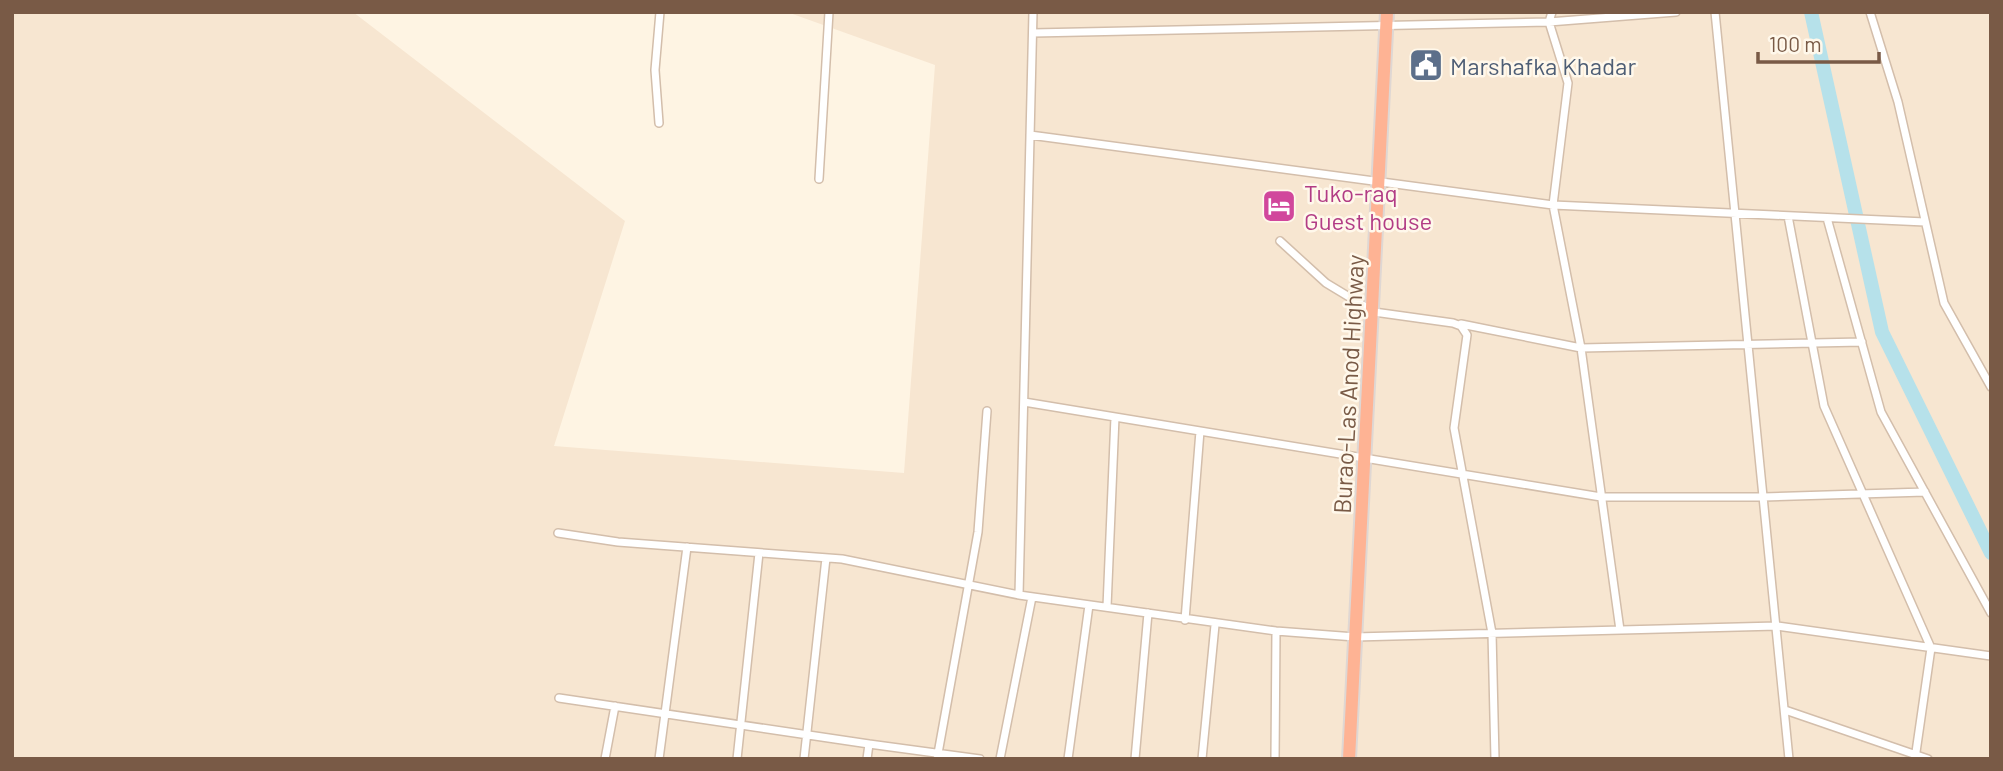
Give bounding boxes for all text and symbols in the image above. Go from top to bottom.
scale bar [1758,21,1879,65]
text: 100 m [1769,31,1822,56]
public building icon: Marshafka Khadar [1407,46,1445,84]
place label: Marshafka Khadar [1450,51,1636,80]
place label: Tuko-raq Guest house [1304,178,1432,235]
hotel icon: Tuko-raq Guest house [1260,187,1298,225]
street label: Burao-Las Anod Highway [1327,254,1369,514]

